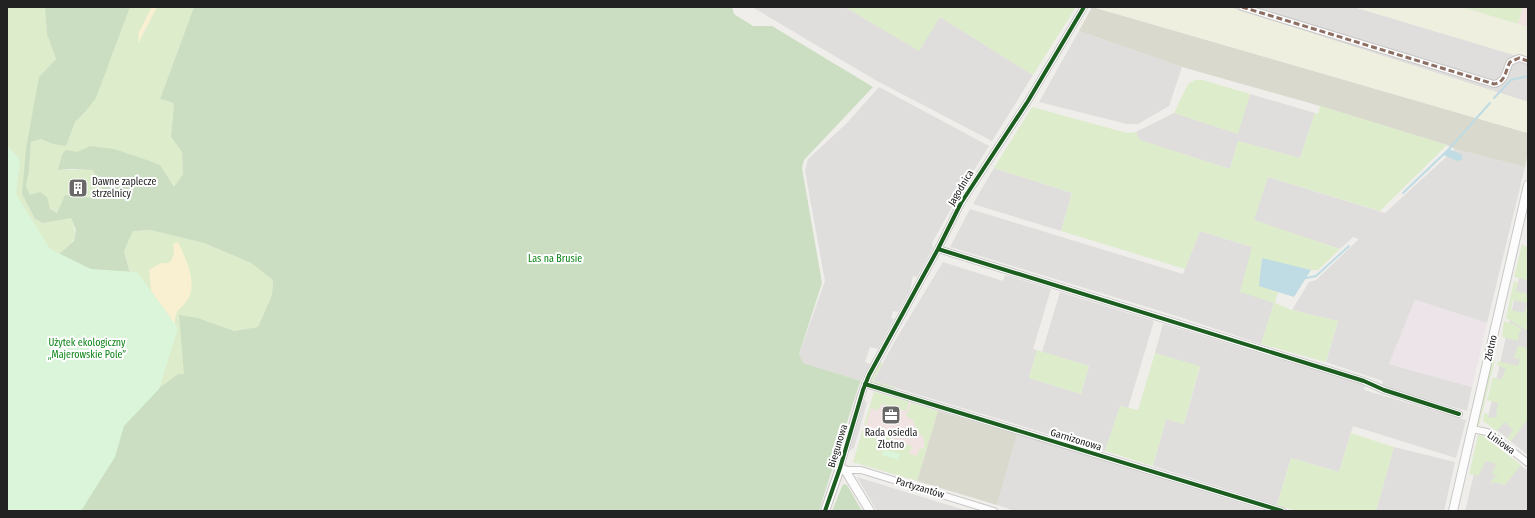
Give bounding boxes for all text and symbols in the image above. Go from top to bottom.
street label: Jagodnica [946,168,976,208]
place label: Dawne zaplecze strzelnicy [92,176,156,200]
building icon: Dawne zaplecze strzelnicy [67,177,89,199]
park label: Las na Brusie [528,253,582,265]
street label: Złotno [1482,334,1500,362]
park label: Użytek ekologiczny „Majerowskie Pole” [48,337,126,361]
office icon: Rada osiedla Złotno [880,404,902,426]
street label: Biegunowa [826,423,850,469]
place label: Rada osiedla Złotno [865,427,917,451]
street label: Garnizonowa [1049,427,1103,453]
street label: Liniowa [1485,429,1517,457]
street label: Partyzantów [894,475,946,501]

